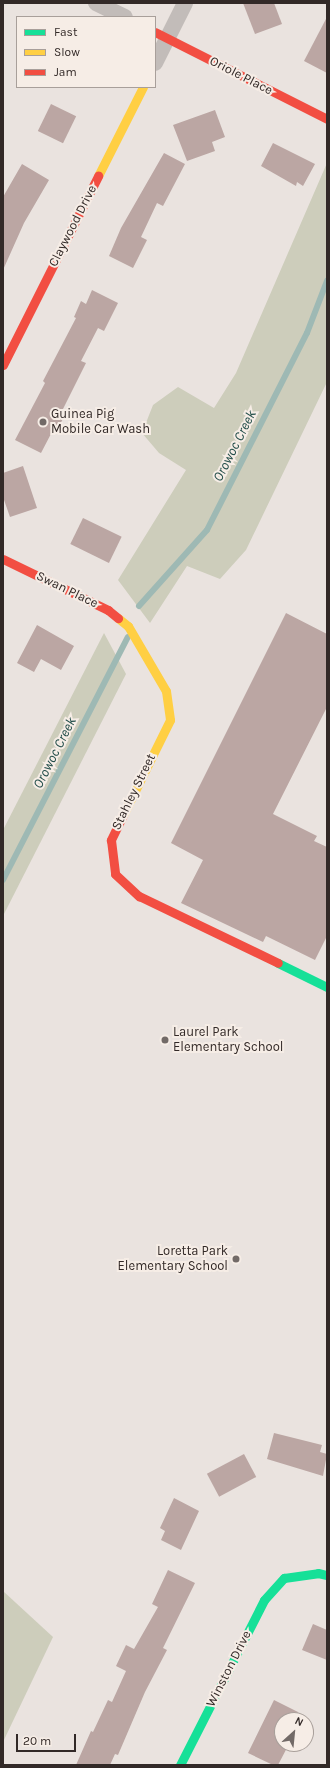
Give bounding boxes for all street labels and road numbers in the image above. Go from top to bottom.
street label: Oriole Place [207,53,275,99]
street label: Claywood Drive [46,183,100,269]
street label: Swan Place [34,568,100,612]
street label: Stahley Street [109,751,159,833]
street label: Winston Drive [203,1628,255,1710]

